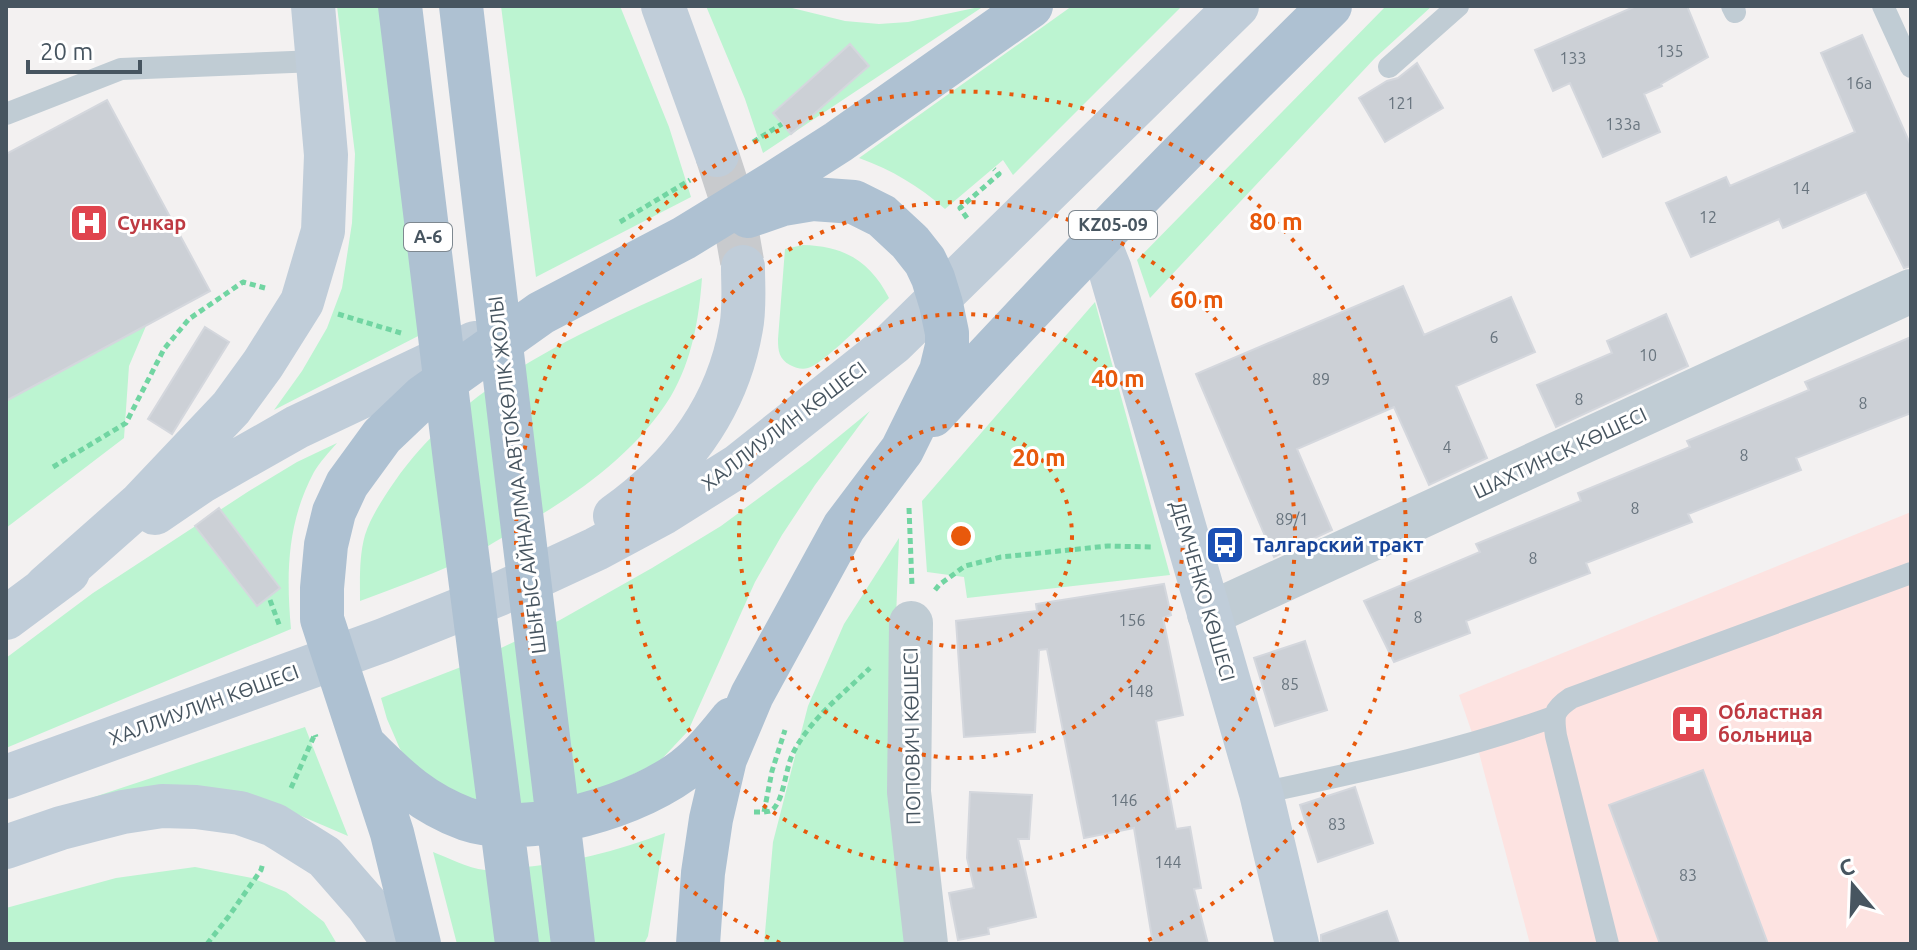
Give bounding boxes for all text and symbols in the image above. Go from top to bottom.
scale bar [28,24,140,74]
text: 20 m [40,38,93,65]
house number: 135 [1656,42,1684,60]
house number: 133 [1559,49,1587,67]
house number: 16а [1846,74,1872,92]
house number: 121 [1387,94,1415,112]
house number: 133а [1605,115,1641,133]
house number: 14 [1792,179,1810,197]
hospital icon: Сункар [68,202,110,244]
text: 80 m [1249,208,1303,235]
house number: 12 [1699,208,1717,226]
place label: Сункар [117,211,186,234]
road number: KZ05-09 [1069,211,1157,239]
road number: A-6 [404,223,452,251]
text: 60 m [1170,286,1224,313]
street label: ШЫҒЫС АЙНАЛМА АВТОКӨЛІК ЖОЛЫ [483,295,550,655]
house number: 6 [1489,328,1499,346]
house number: 10 [1639,346,1657,364]
street label: ХАЛЛИУЛИН КӨШЕСІ [697,356,871,495]
text: 40 m [1091,365,1145,392]
house number: 89 [1312,370,1330,388]
house number: 8 [1574,390,1584,408]
house number: 8 [1858,394,1868,412]
street label: ШАХТИНСК КӨШЕСІ [1469,402,1650,503]
house number: 4 [1442,438,1452,456]
text: 20 m [1012,444,1066,471]
house number: 8 [1739,446,1749,464]
street label: ДЕМЧЕНКО КӨШЕСІ [1167,498,1240,684]
house number: 8 [1630,499,1640,517]
house number: 89/1 [1276,510,1308,528]
centre of rings [947,522,975,550]
bus stop icon: Талгарский тракт [1204,524,1246,566]
place label: Талгарский тракт [1253,533,1424,556]
house number: 8 [1528,549,1538,567]
house number: 8 [1413,608,1423,626]
house number: 156 [1118,611,1146,629]
street label: ПОПОВИЧ КӨШЕСІ [898,647,925,825]
street label: ХАЛЛИУЛИН КӨШЕСІ [106,659,302,750]
house number: 85 [1281,675,1299,693]
house number: 148 [1126,682,1154,700]
place label: Областная больница [1718,700,1823,746]
hospital icon: Областная больница [1669,703,1711,745]
house number: 146 [1110,791,1138,809]
house number: 83 [1328,815,1346,833]
north arrow [1813,846,1893,926]
house number: 144 [1154,853,1182,871]
text: С [1836,853,1857,881]
house number: 83 [1679,866,1697,884]

